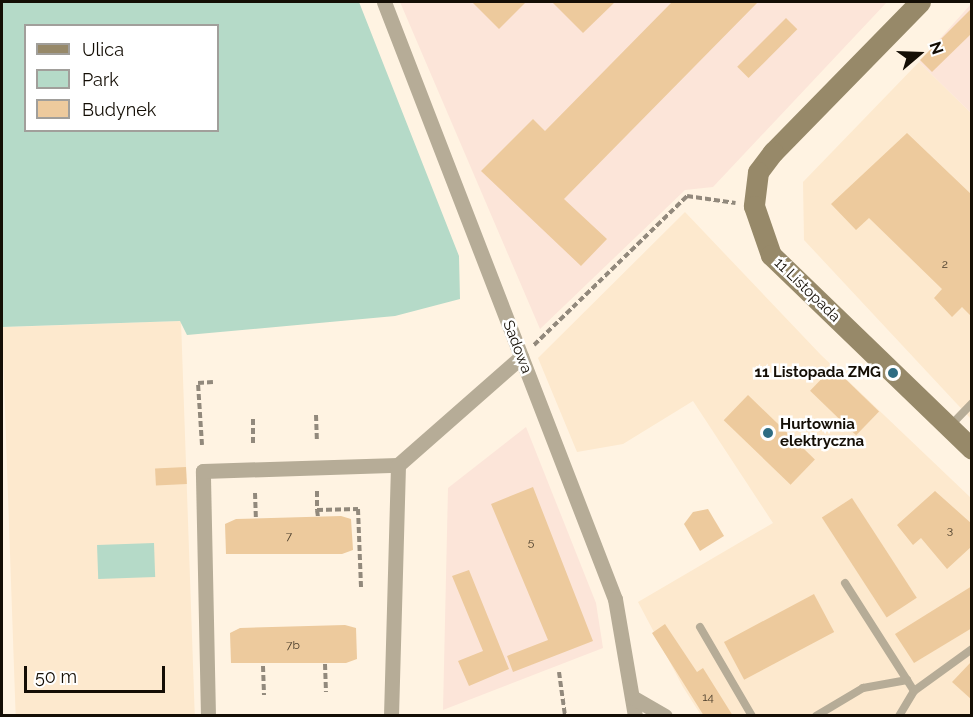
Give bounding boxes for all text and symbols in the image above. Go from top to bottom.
legend [24,24,219,132]
north arrow [889,24,949,84]
text: Ulica [82,39,124,60]
text: N [926,39,947,57]
text: Park [82,69,119,90]
text: Budynek [82,99,156,120]
street label: 11 Listopada [770,254,844,326]
house number: 2 [942,258,948,272]
street label: Sadowa [499,318,535,376]
place label: 11 Listopada ZMG [755,364,881,382]
marker: 11 Listopada ZMG [886,366,900,380]
place label: Hurtownia elektryczna [780,415,864,450]
marker: Hurtownia elektryczna [761,426,775,440]
house number: 3 [947,524,953,538]
house number: 7 [286,530,292,544]
house number: 5 [528,536,534,550]
house number: 7b [286,639,300,653]
scale bar [27,654,168,692]
text: 50 m [35,666,77,687]
house number: 14 [702,691,714,705]

